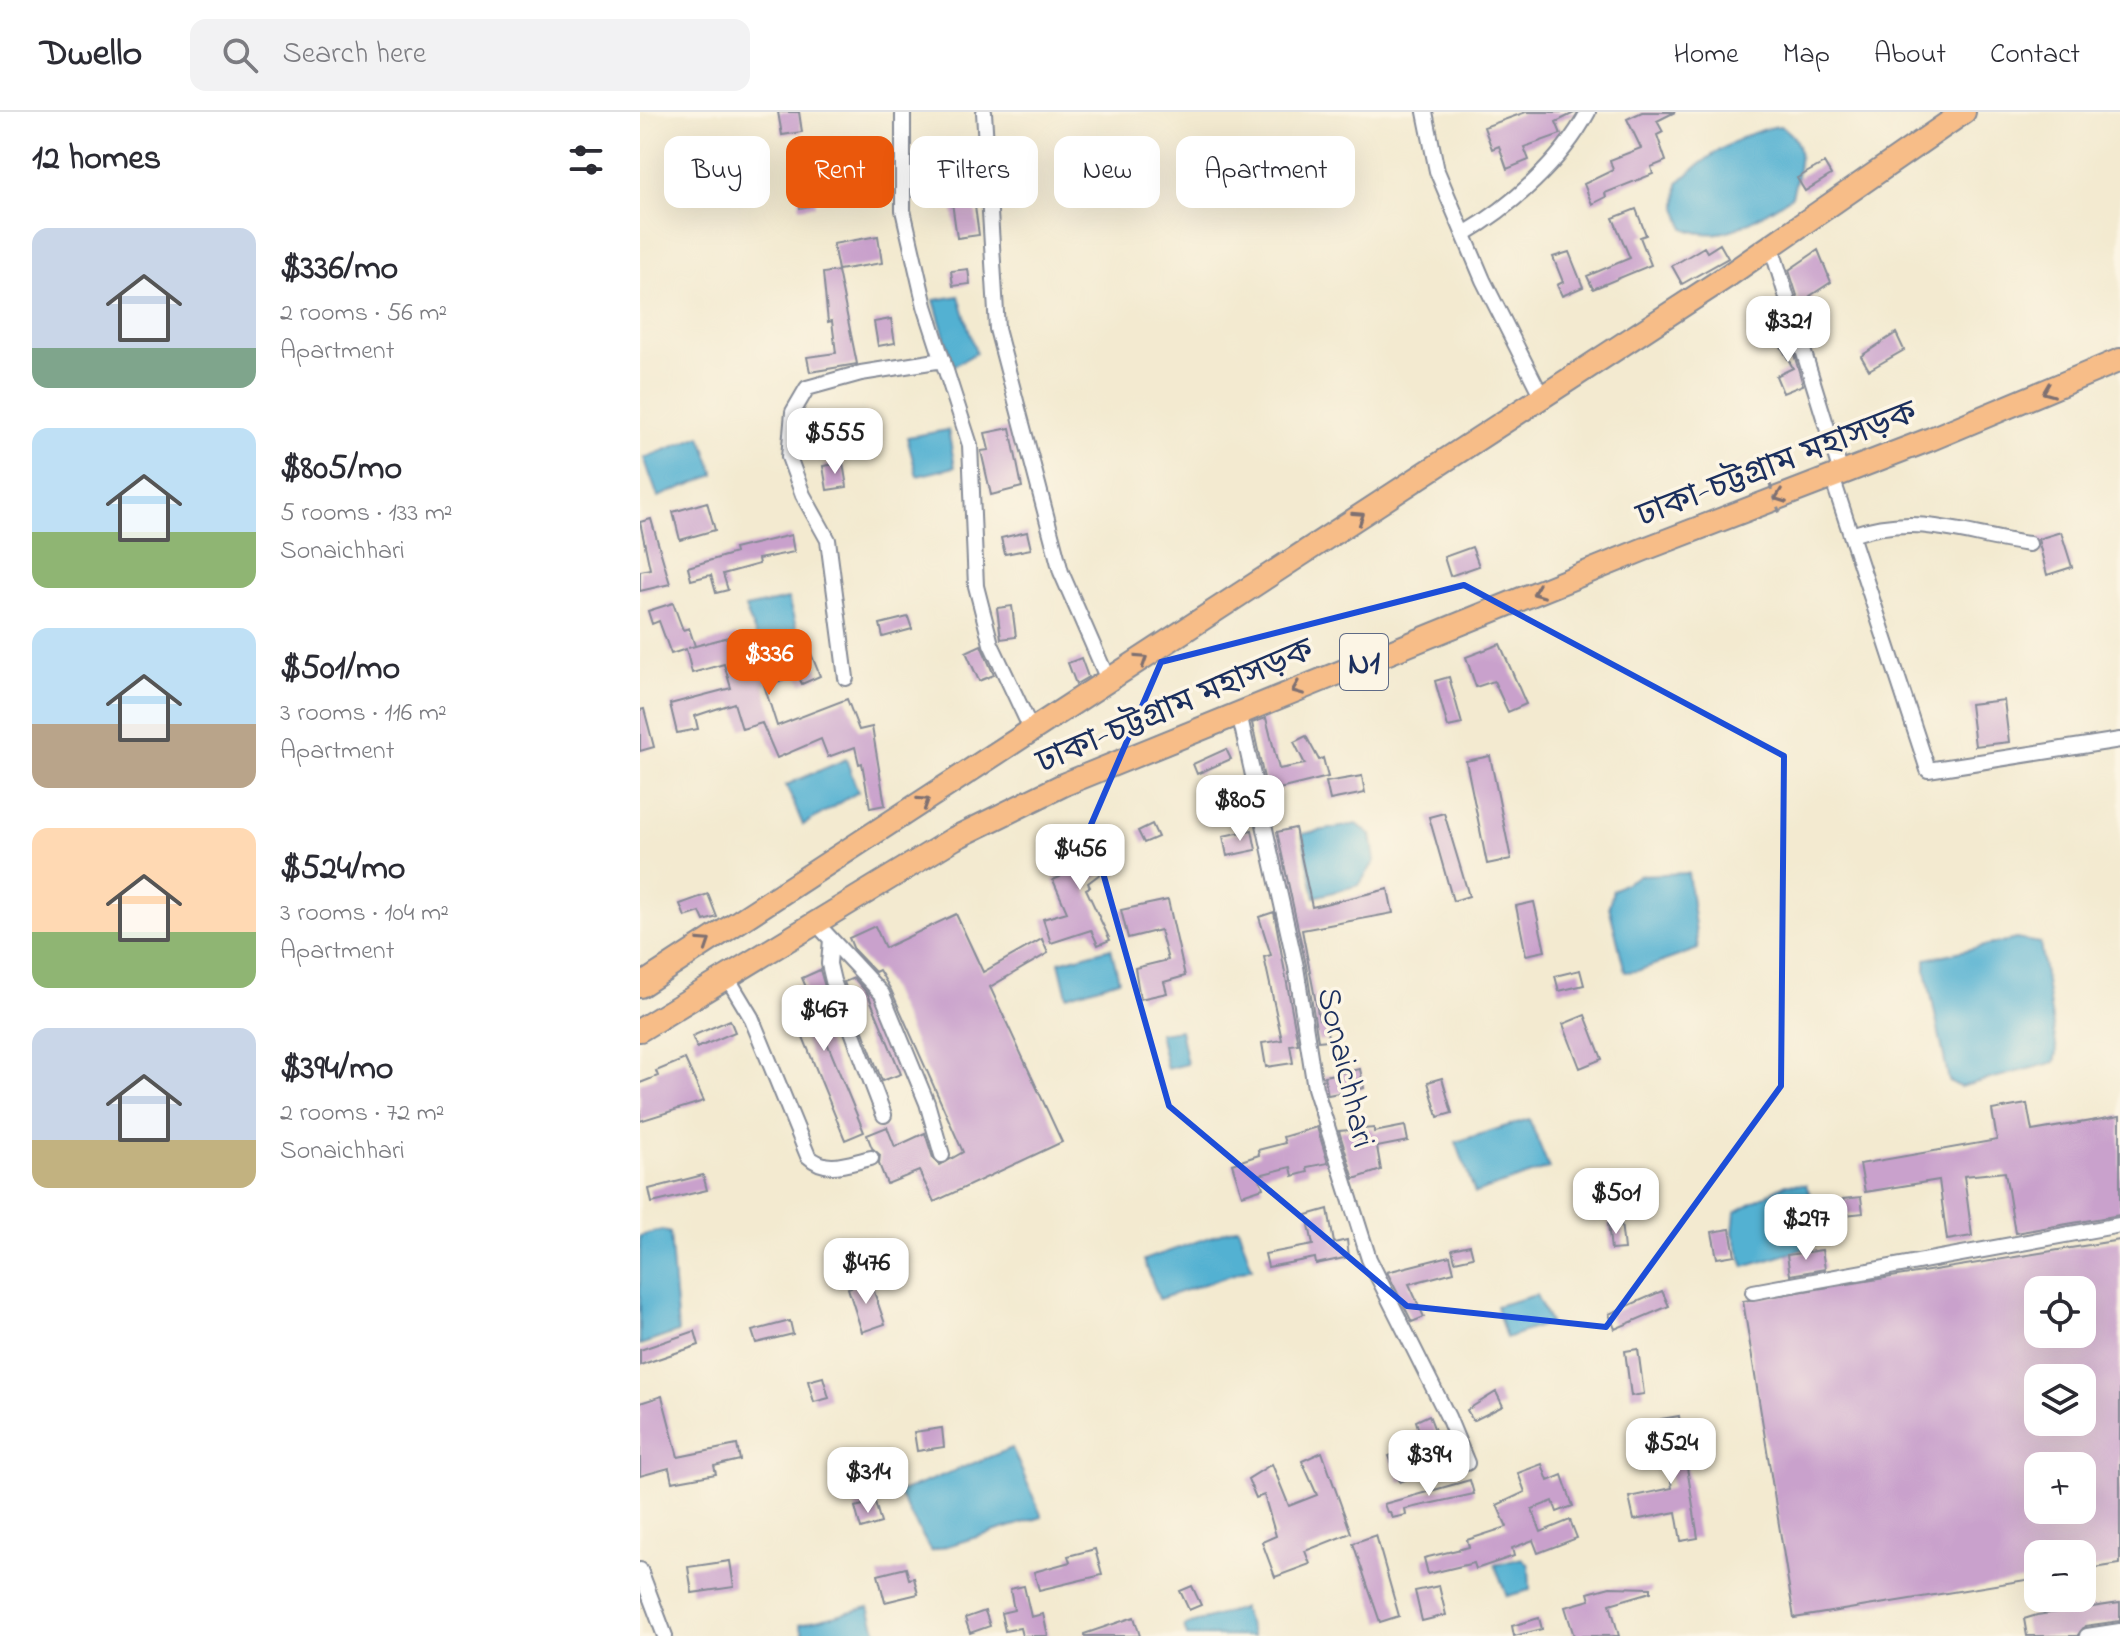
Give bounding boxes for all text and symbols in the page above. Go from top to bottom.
search box [190,19,750,91]
text: Dwello [40,27,142,83]
icon: search [218,33,262,77]
text: Search here [282,33,426,77]
text: Home [1673,35,1739,76]
text: Map [1783,35,1830,76]
text: About [1874,35,1946,76]
text: Contact [1990,35,2080,76]
text: 12 homes [32,135,161,185]
chip: Buy [664,136,770,208]
chip: Rent [786,136,894,208]
chip: Filters [910,136,1038,208]
chip: New [1054,136,1160,208]
chip: Apartment [1176,136,1355,208]
icon: filters [564,138,608,182]
text: $336/mo [280,245,398,295]
icon: home [96,260,192,356]
text: 2 rooms · 56 m² [280,295,447,333]
pin: $321 [1741,296,1835,364]
text: $321 [1764,303,1812,341]
text: Apartment [280,333,394,371]
one-way arrow [2042,381,2056,397]
street label: ঢাকা-চট্টগ্রাম মহাসড়ক [1629,389,1926,543]
pin: $555 [788,408,882,476]
text: $555 [805,415,865,453]
text: $805/mo [280,445,402,495]
icon: home [96,460,192,556]
one-way arrow [1774,487,1788,504]
text: 5 rooms · 133 m² [280,495,453,533]
one-way arrow [1350,512,1365,527]
text: Sonaichhari [280,533,405,571]
one-way arrow [1532,582,1546,598]
street label: ঢাকা-চট্টগ্রাম মহাসড়ক [1028,626,1323,789]
pin: $336 [722,629,816,697]
road number: N1 [1340,634,1388,690]
text: $336 [745,636,793,674]
text: $501/mo [280,645,400,695]
one-way arrow [1133,655,1148,670]
icon: home [96,660,192,756]
one-way arrow [1291,679,1305,696]
text: 3 rooms · 116 m² [280,695,447,733]
text: Apartment [280,733,394,771]
pin: $805 [1193,775,1287,843]
text: $805 [1214,782,1266,820]
one-way arrow [915,796,929,811]
pin: $456 [1033,824,1127,892]
text: $456 [1054,831,1106,869]
text: $524/mo [280,845,406,895]
icon: home [96,860,192,956]
text: 3 rooms · 104 m² [280,895,449,933]
text: Apartment [280,933,394,971]
one-way arrow [697,938,711,953]
street label: Sonaichhari [1301,983,1387,1153]
pin: $467 [777,985,871,1053]
text: $467 [800,992,848,1030]
text: $394/mo [280,1045,393,1095]
icon: home [96,1060,192,1156]
text: 2 rooms · 72 m² [280,1095,445,1133]
text: Sonaichhari [280,1133,405,1171]
pin: $501 [1569,1168,1663,1236]
text: $501 [1591,1175,1641,1213]
pin: $297 [1759,1194,1853,1262]
text: $297 [1782,1201,1830,1239]
pin: $476 [819,1238,913,1306]
text: $476 [842,1245,890,1283]
map controls [2024,1276,2096,1612]
button: locate [2024,1276,2096,1348]
button: layers [2024,1364,2096,1436]
pin: $524 [1624,1418,1718,1486]
text: $524 [1644,1425,1698,1463]
pin: $394 [1382,1430,1476,1498]
text: $394 [1406,1437,1452,1475]
pin: $314 [821,1447,915,1515]
button: + [2024,1452,2096,1524]
text: $314 [845,1454,891,1492]
button: − [2024,1540,2096,1612]

